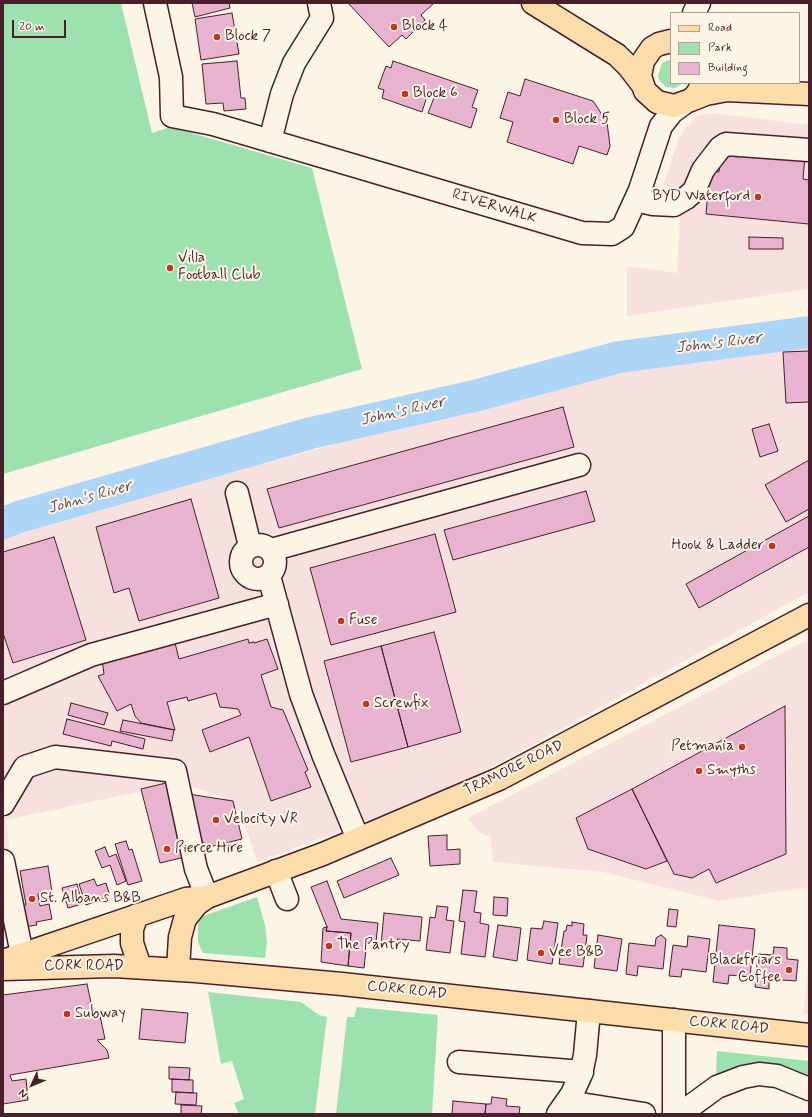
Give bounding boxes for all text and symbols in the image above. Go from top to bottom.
scale bar [14,12,68,38]
legend [670,12,800,84]
place label: Block 4 [402,18,448,36]
text: 20 m [19,19,45,35]
text: Road [708,20,732,36]
marker: Block 4 [389,22,399,32]
place label: Block 7 [225,28,271,46]
marker: Block 7 [212,32,222,42]
text: Park [708,40,732,56]
text: Building [708,60,748,76]
place label: Block 6 [413,85,458,103]
marker: Block 6 [400,89,410,99]
place label: Block 5 [564,111,610,129]
marker: Block 5 [551,115,561,125]
street label: RIVERWALK [450,186,538,228]
place label: BYD Waterford [652,188,750,206]
marker: BYD Waterford [753,192,763,202]
place label: Villa Football Club [178,250,261,285]
marker: Villa Football Club [165,263,175,273]
water label: John's River [675,329,763,359]
water label: John's River [359,393,447,431]
water label: John's River [46,477,134,519]
place label: Hook & Ladder [672,537,764,555]
marker: Hook & Ladder [767,541,777,551]
place label: Fuse [349,612,377,630]
marker: Fuse [336,616,346,626]
place label: Screwfix [374,695,429,713]
marker: Screwfix [361,699,371,709]
street label: TRAMORE ROAD [461,737,567,801]
place label: Petmania [671,738,734,756]
marker: Petmania [737,742,747,752]
place label: Smyths [707,762,756,780]
marker: Smyths [694,766,704,776]
place label: Velocity VR [224,811,298,829]
marker: Velocity VR [211,815,221,825]
place label: Pierce Hire [175,840,243,858]
marker: Pierce Hire [162,844,172,854]
place label: St. Albans B&B [40,890,141,908]
marker: St. Albans B&B [27,894,37,904]
place label: The Pantry [337,937,409,955]
marker: The Pantry [324,941,334,951]
place label: Vee B&B [549,944,604,962]
marker: Vee B&B [536,948,546,958]
place label: Blackfriars Coffee [709,952,781,987]
street label: CORK ROAD [44,958,124,976]
marker: Blackfriars Coffee [784,965,794,975]
street label: CORK ROAD [366,978,448,1004]
place label: Subway [75,1005,126,1023]
marker: Subway [62,1009,72,1019]
street label: CORK ROAD [688,1013,770,1039]
north arrow [12,1065,52,1105]
text: N [16,1086,31,1101]

